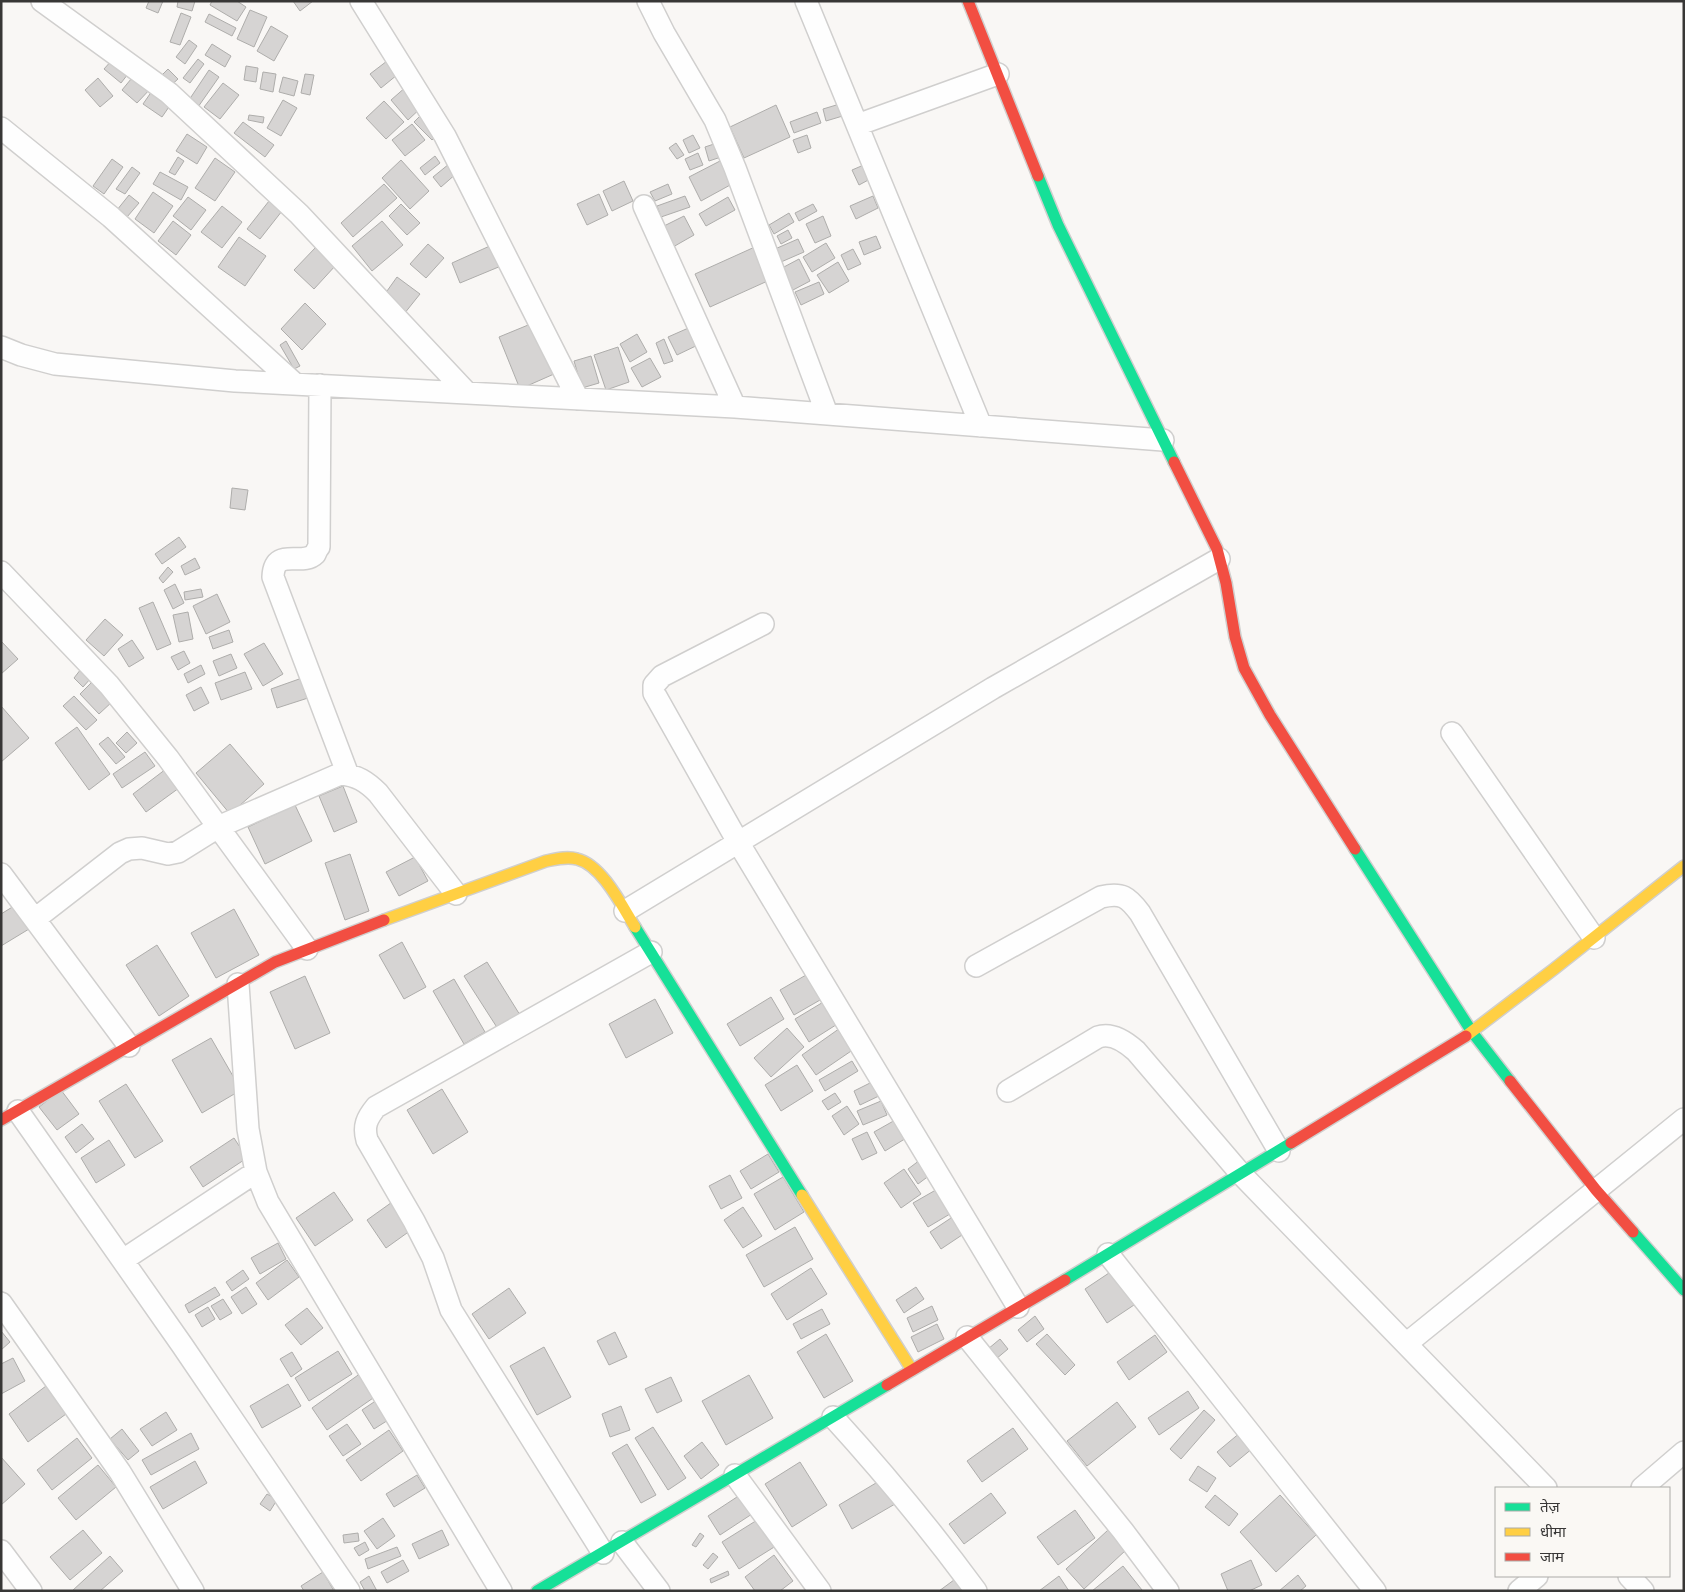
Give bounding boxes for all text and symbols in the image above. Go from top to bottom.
legend [1495,1487,1670,1577]
text: तेज़ [1540,1495,1561,1518]
text: धीमा [1540,1520,1567,1543]
text: जाम [1540,1545,1565,1568]

